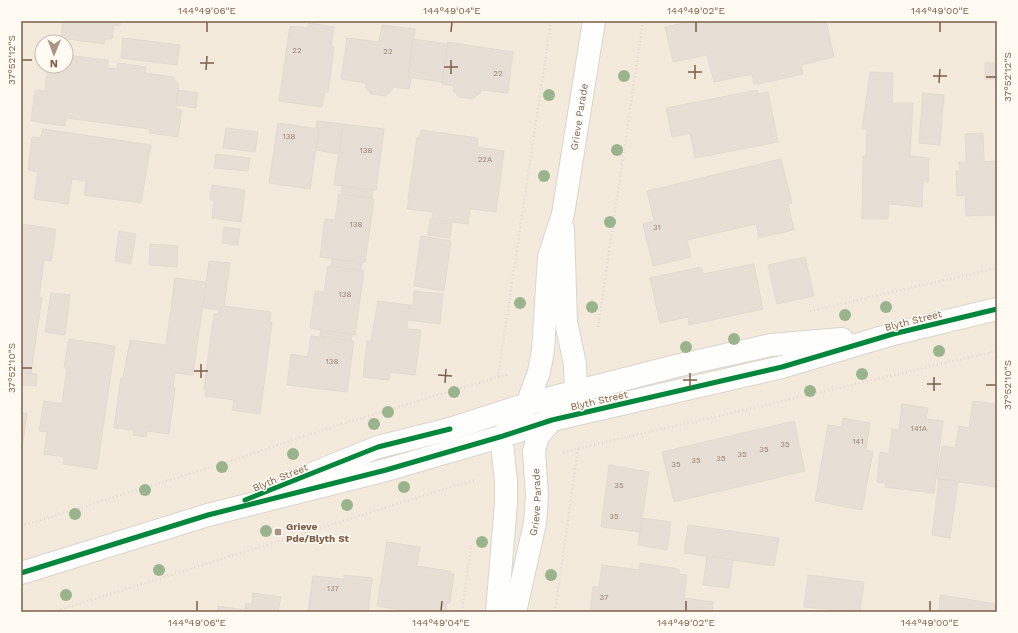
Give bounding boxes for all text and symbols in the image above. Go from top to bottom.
text: 144°49'06"E [178,5,236,16]
text: 144°49'04"E [423,5,481,16]
text: 144°49'02"E [667,5,725,16]
text: 144°49'00"E [911,5,969,16]
north arrow [34,34,74,74]
text: 37°52'12"S [6,35,17,85]
house number: 22 [292,46,302,55]
house number: 22 [383,47,393,56]
text: 37°52'12"S [1002,52,1013,102]
text: N [50,57,58,70]
house number: 22 [493,69,503,78]
street label: Grieve Parade [568,82,590,151]
house number: 138 [283,132,295,141]
house number: 138 [360,146,372,155]
house number: 22A [478,155,493,164]
house number: 138 [350,220,362,229]
house number: 31 [653,223,661,232]
house number: 138 [339,290,351,299]
street label: Blyth Street [883,308,944,333]
text: 37°52'10"S [6,343,17,393]
house number: 138 [326,357,338,366]
text: 37°52'10"S [1002,360,1013,410]
street label: Blyth Street [569,388,630,412]
house number: 141A [911,424,928,433]
house number: 141 [853,437,864,446]
house number: 35 [780,440,790,449]
house number: 35 [759,445,769,454]
house number: 35 [737,450,747,459]
house number: 35 [716,454,726,463]
house number: 35 [691,456,701,465]
house number: 35 [671,460,681,469]
street label: Blyth Street [251,461,310,493]
street label: Grieve Parade [527,468,543,537]
house number: 35 [614,481,624,490]
house number: 35 [609,512,619,521]
place label: Grieve Pde/Blyth St [286,521,350,544]
marker: Grieve Pde/Blyth St [273,527,283,537]
house number: 137 [327,584,339,593]
house number: 37 [600,593,609,602]
text: 144°49'06"E [168,617,226,628]
text: 144°49'04"E [412,617,470,628]
text: 144°49'02"E [657,617,715,628]
text: 144°49'00"E [901,617,959,628]

